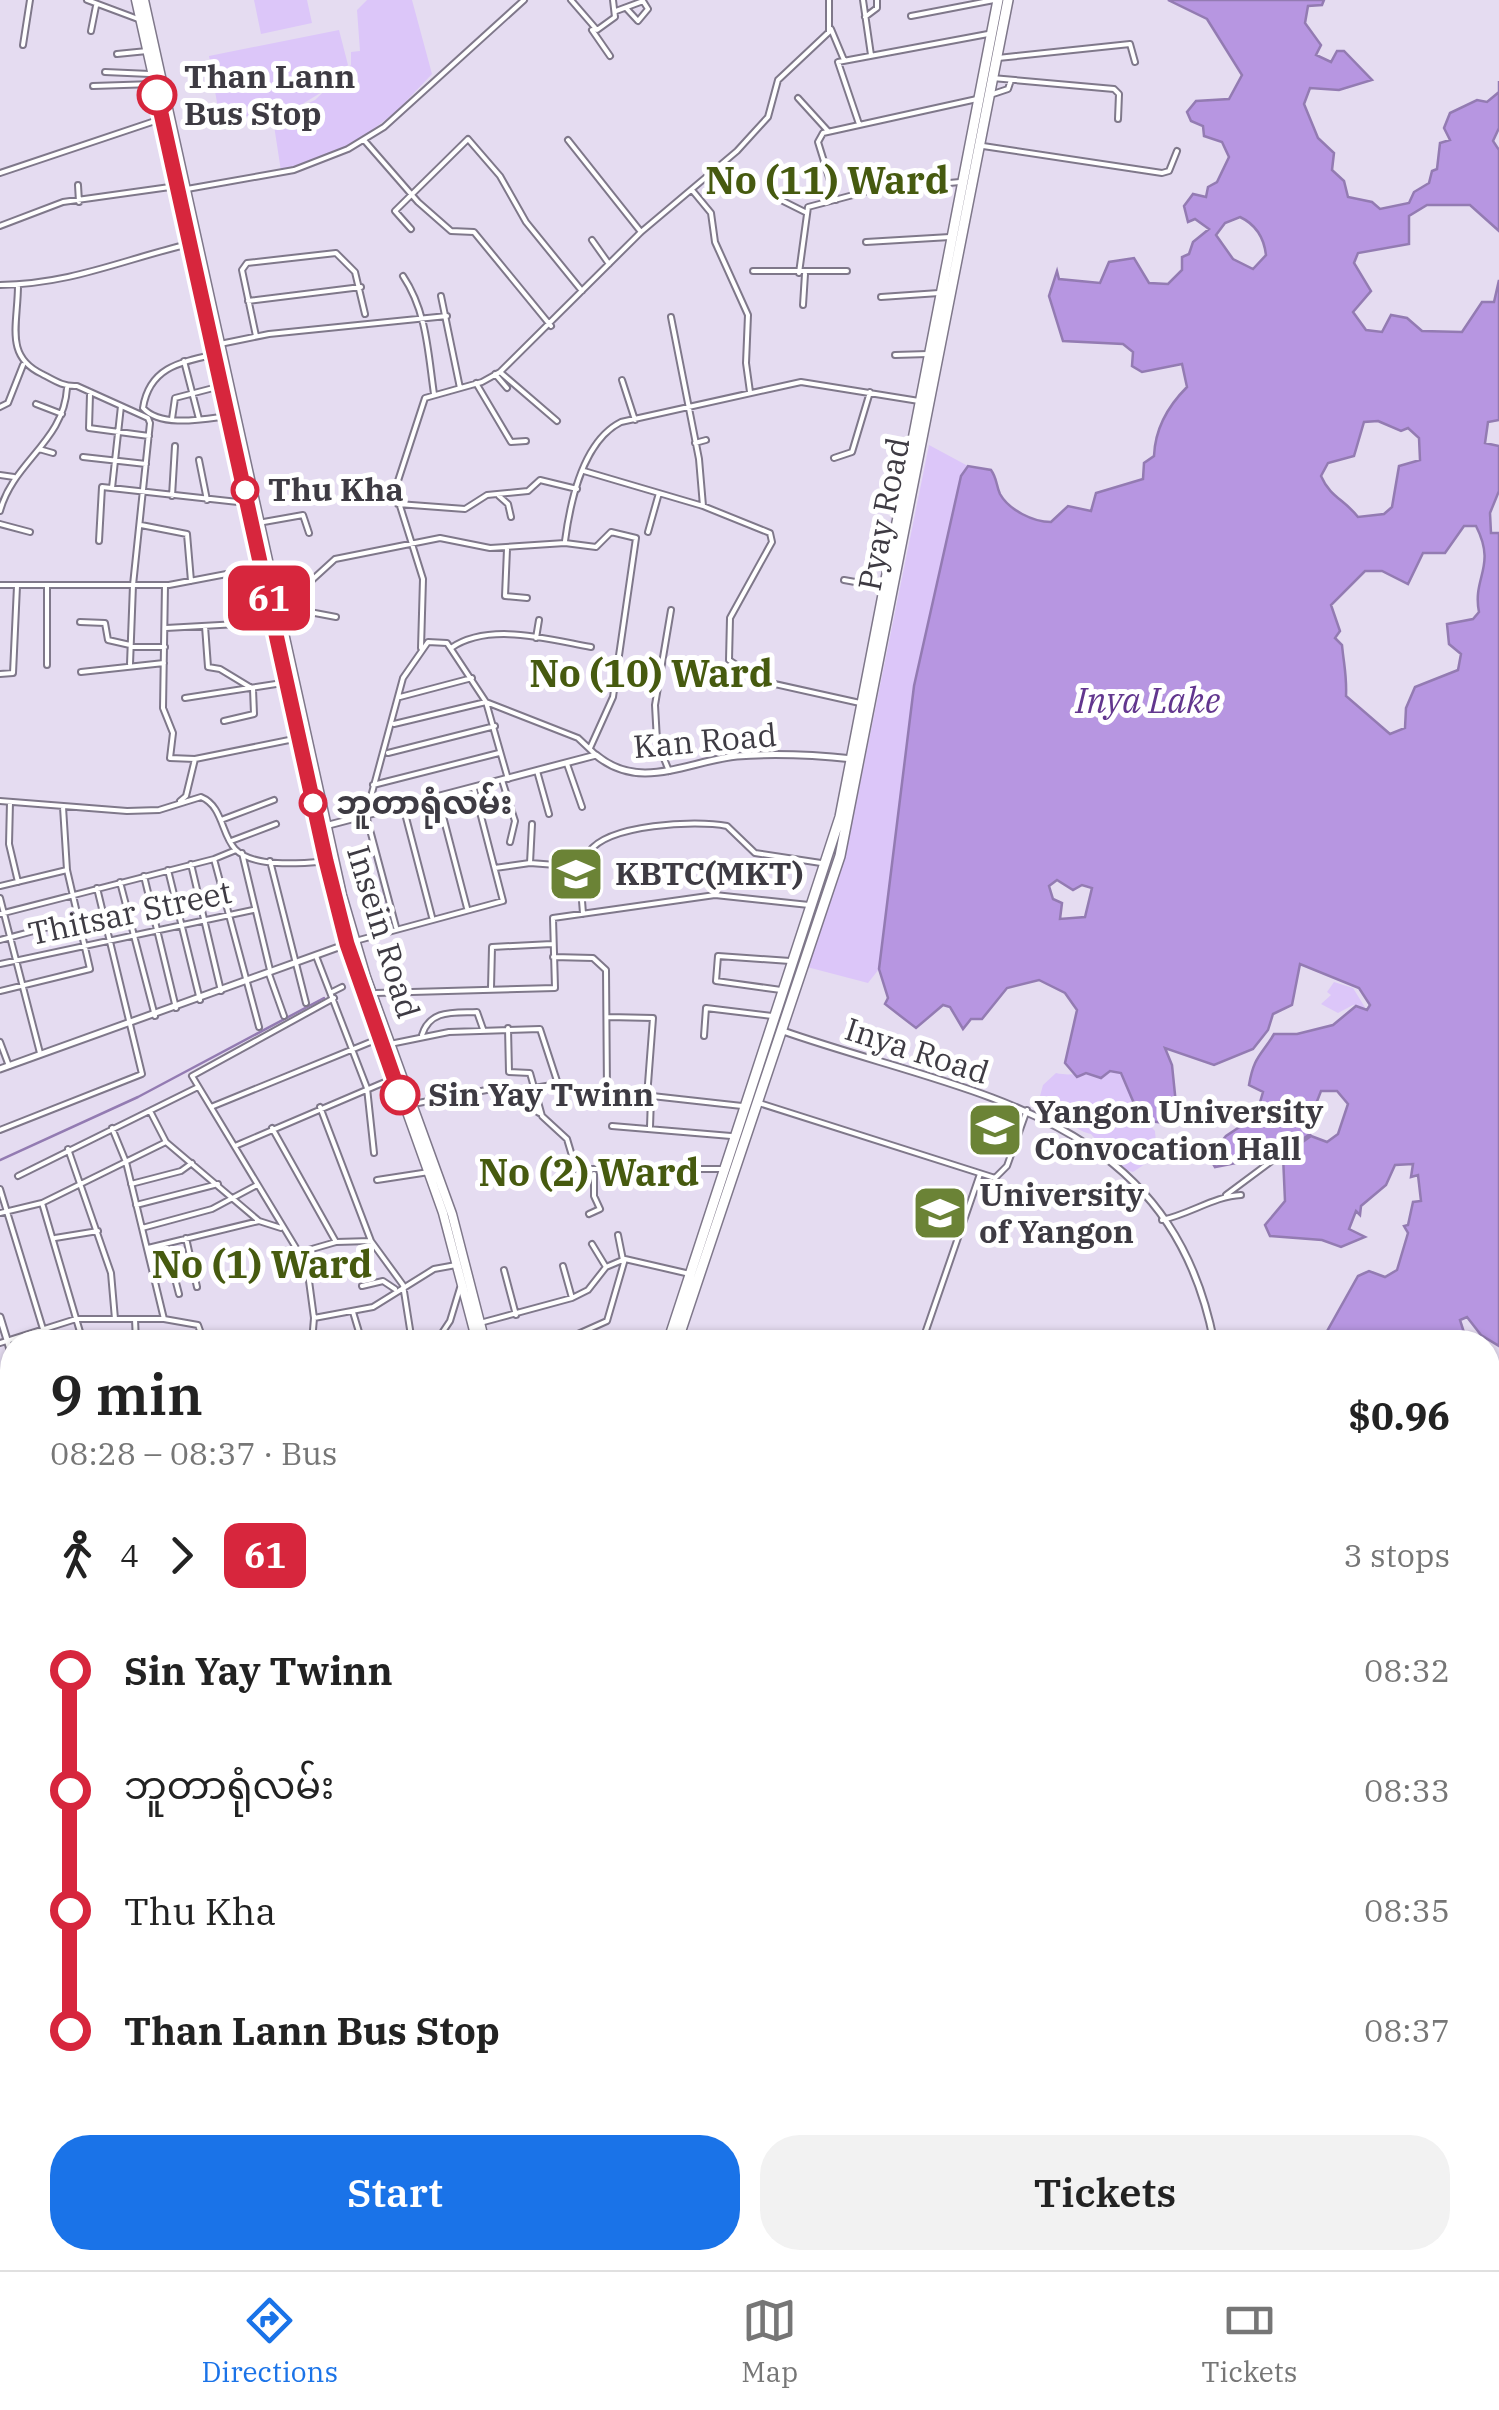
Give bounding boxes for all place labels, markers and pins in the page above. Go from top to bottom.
place label: Than Lann Bus Stop [184,55,356,134]
marker: Than Lann Bus Stop [138,76,176,114]
place label: Thu Kha [268,468,404,510]
marker: Thu Kha [232,477,258,503]
place label: ဘူတာရုံလမ်း [336,781,513,829]
marker: ဘူတာရုံလမ်း [300,790,326,816]
school or university icon: KBTC(MKT) [546,844,606,904]
place label: KBTC(MKT) [615,852,803,894]
place label: Sin Yay Twinn [428,1073,654,1115]
marker: Sin Yay Twinn [381,1076,419,1114]
place label: Yangon University Convocation Hall [1034,1090,1324,1169]
school or university icon: Yangon University Convocation Hall [965,1100,1025,1160]
place label: University of Yangon [979,1173,1145,1252]
school or university icon: University of Yangon [910,1183,970,1243]

